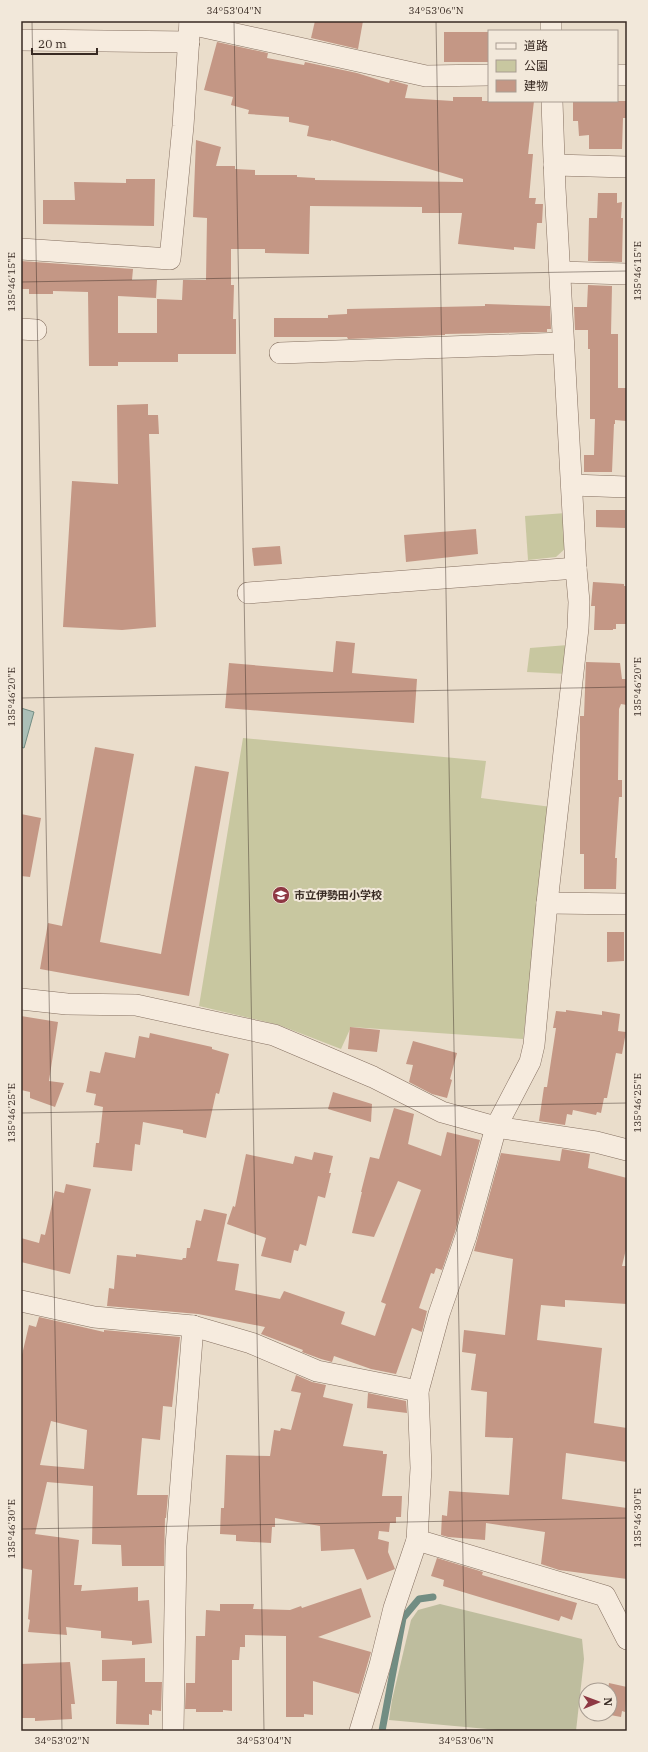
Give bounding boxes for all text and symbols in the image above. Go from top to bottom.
text: 34°53'04"N [207,4,262,17]
text: 34°53'06"N [409,4,464,17]
scale bar [32,30,97,56]
legend [488,30,618,102]
text: 20 m [38,36,67,51]
text: 道路 [524,38,548,53]
text: 公園 [524,58,548,73]
text: 建物 [524,78,548,93]
text: 135°46'15"E [631,241,644,301]
text: 135°46'15"E [5,252,18,312]
text: 135°46'20"E [631,657,644,717]
text: 135°46'20"E [5,667,18,727]
school or university icon: 市立伊勢田小学校 [271,885,291,905]
place label: 市立伊勢田小学校 [294,888,382,902]
text: 135°46'25"E [631,1073,644,1133]
text: 135°46'25"E [5,1083,18,1143]
text: 135°46'30"E [631,1488,644,1548]
text: 135°46'30"E [5,1499,18,1559]
north arrow [578,1682,618,1722]
text: N [601,1697,615,1707]
text: 34°53'02"N [35,1734,90,1747]
text: 34°53'04"N [237,1734,292,1747]
text: 34°53'06"N [439,1734,494,1747]

